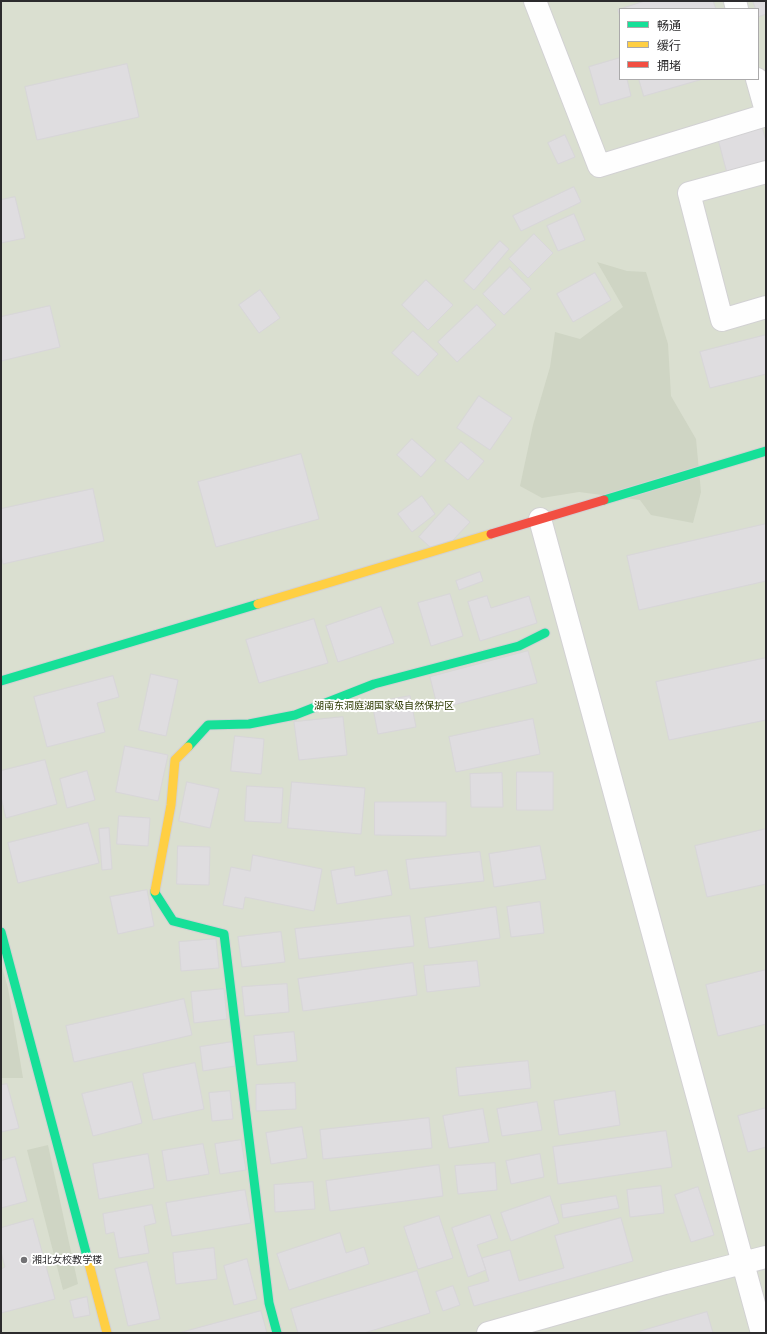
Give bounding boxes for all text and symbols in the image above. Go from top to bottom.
legend [619,8,759,80]
text: 畅通 [657,18,681,33]
text: 缓行 [657,38,681,53]
text: 拥堵 [657,58,681,73]
park label: 湖南东洞庭湖国家级自然保护区 [314,700,454,712]
place label: 湘北女校教学楼 [32,1254,102,1266]
marker: 湘北女校教学楼 [19,1255,29,1265]

